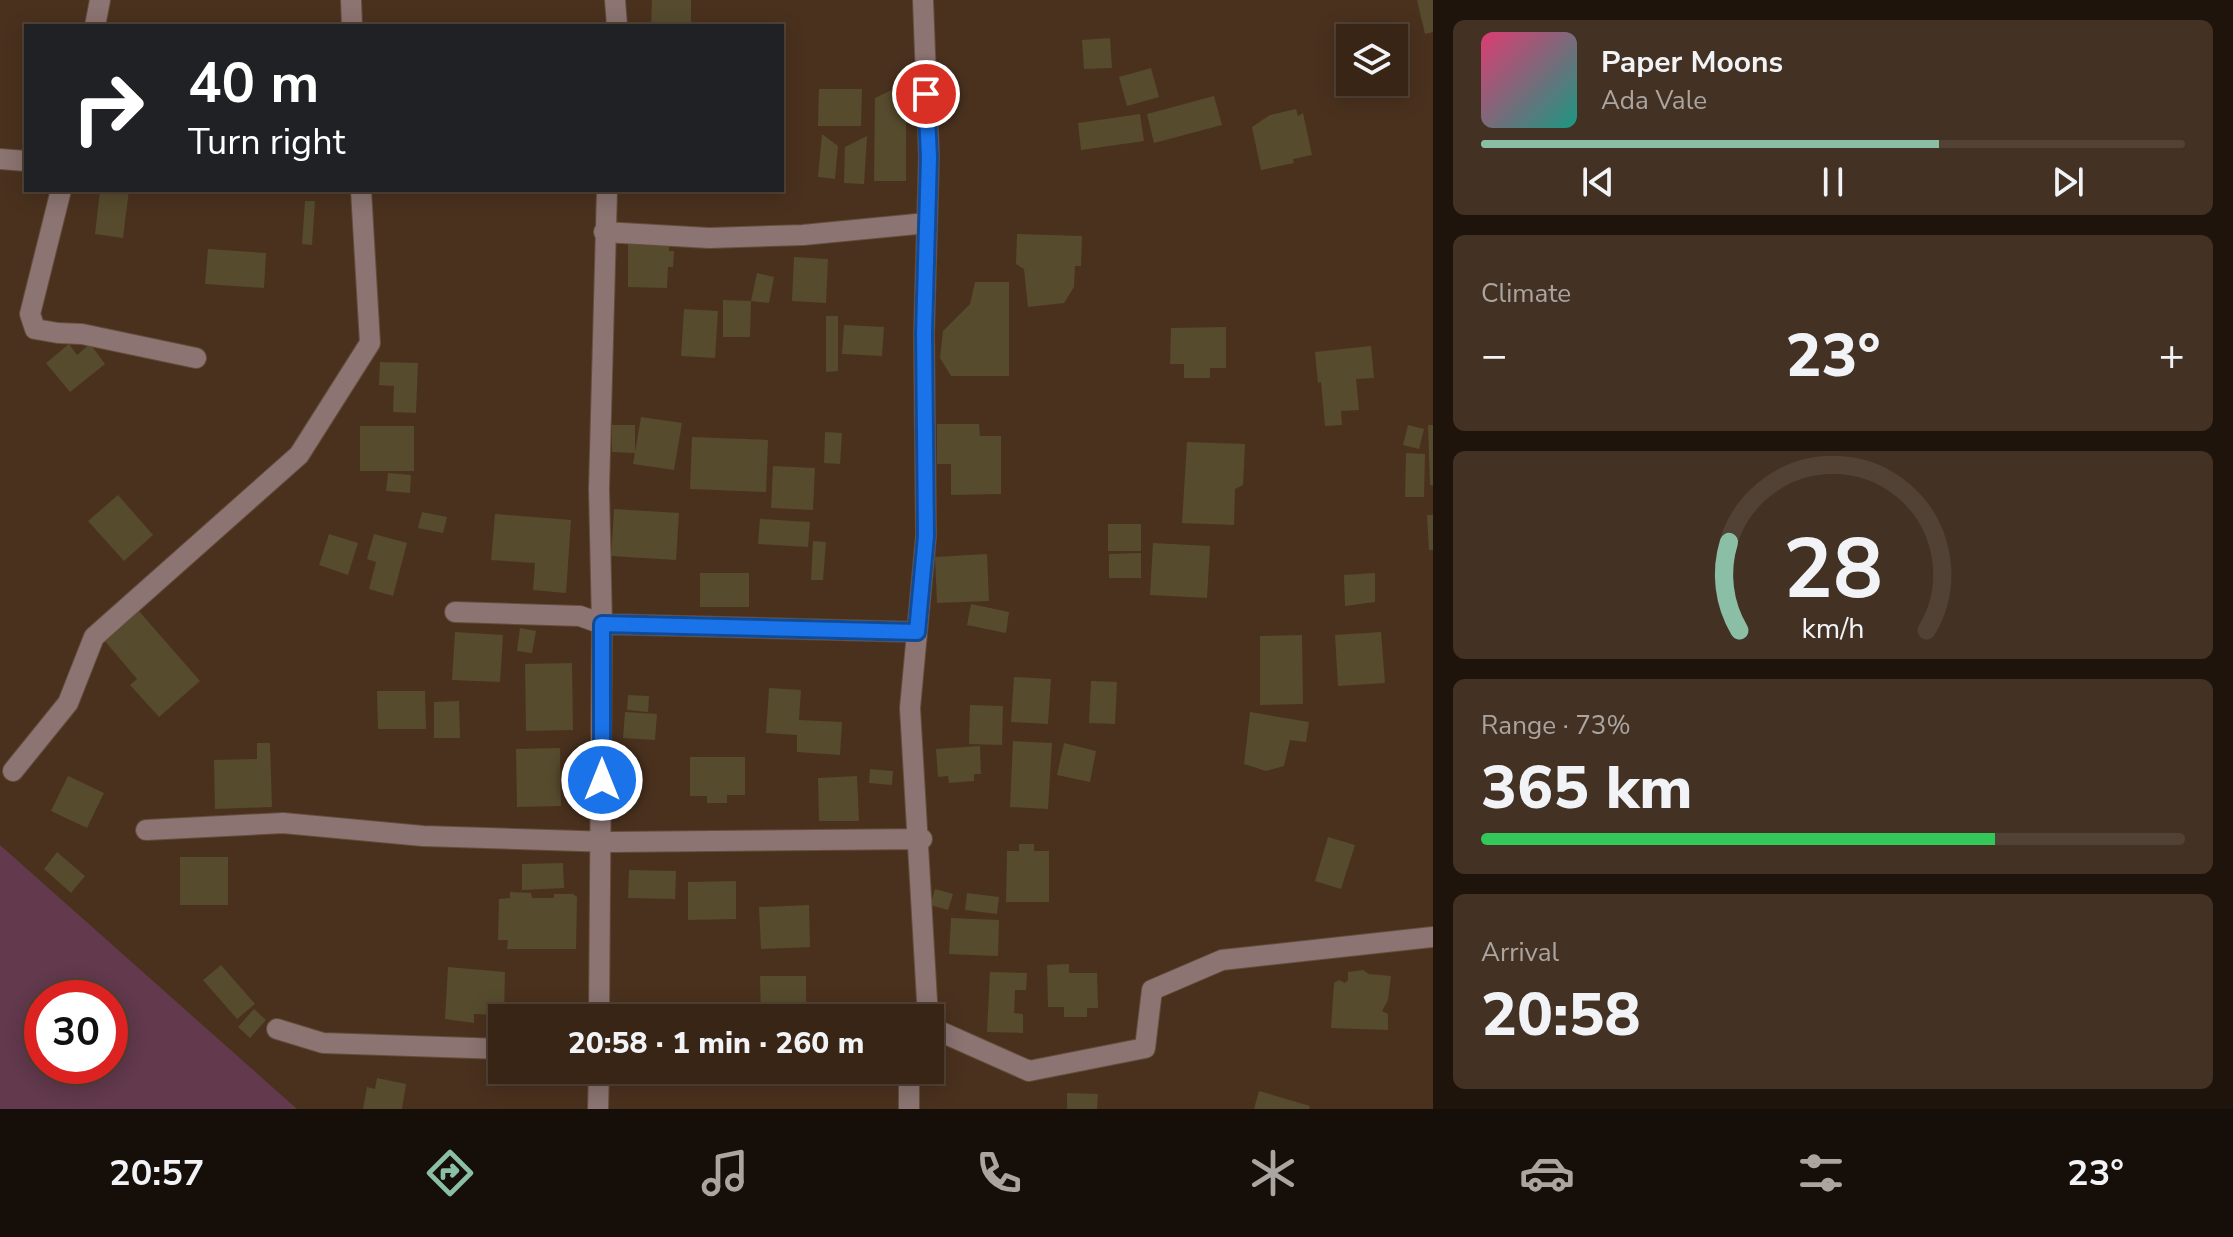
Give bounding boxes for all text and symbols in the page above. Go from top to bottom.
map controls [1336,24,1408,96]
button: layers [1336,24,1408,96]
text: Paper Moons [1601,42,1783,83]
text: 40 m [188,45,319,122]
icon: right [56,56,160,160]
pin [892,60,960,128]
icon: arrive [904,72,948,116]
text: Ada Vale [1601,83,1707,118]
text: Turn right [188,118,345,167]
icon: previous [1576,160,1620,204]
icon: pause [1811,160,1855,204]
icon: next [2046,160,2090,204]
text: Climate [1481,276,1571,311]
text: 23° [1785,315,1881,397]
text: − [1481,326,1507,386]
text: + [2159,326,2185,386]
text: 28 [1783,512,1883,625]
text: km/h [1802,609,1864,648]
text: Range · 73% [1481,708,1631,743]
position arrow [560,738,644,822]
text: 365 km [1481,747,1693,829]
text: Arrival [1481,935,1559,970]
text: 20:58 [1481,974,1641,1056]
speed limit sign: 30 [24,980,128,1084]
text: 20:58 · 1 min · 260 m [568,1023,864,1064]
icon: directions [422,1145,478,1201]
icon: music [697,1145,753,1201]
icon: phone [971,1145,1027,1201]
icon: climate [1245,1145,1301,1201]
icon: car [1519,1145,1575,1201]
icon: filters [1793,1145,1849,1201]
text: 20:57 [109,1149,204,1198]
text: 23° [2067,1149,2124,1198]

